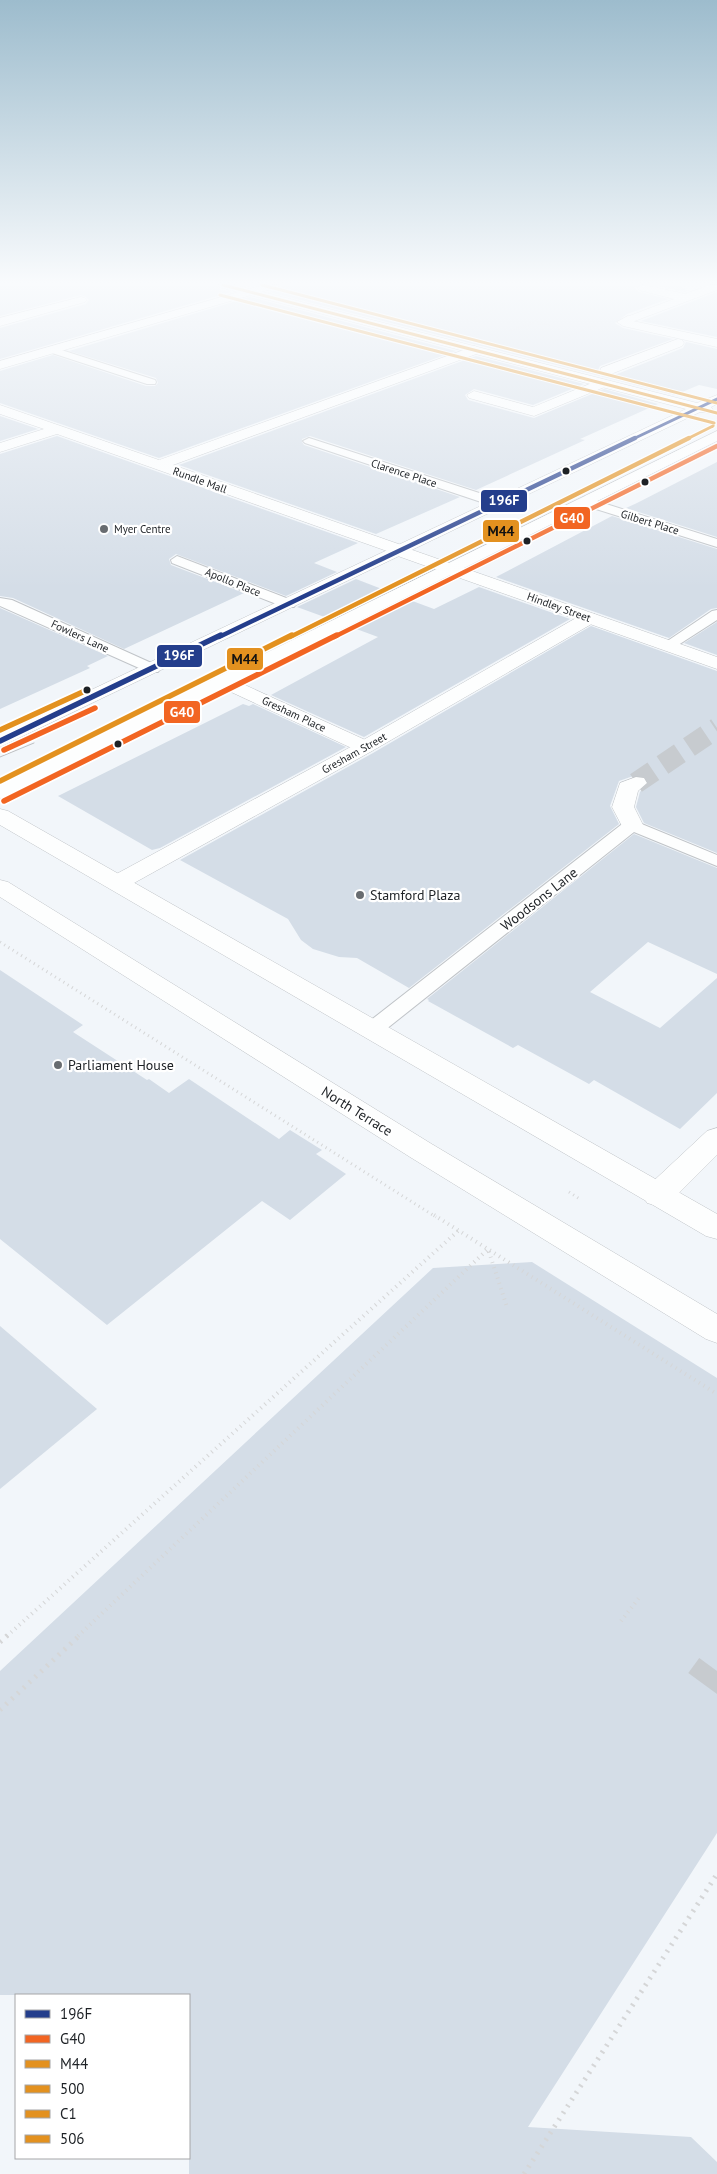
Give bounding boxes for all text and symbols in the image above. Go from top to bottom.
street label: Clarence Place [369,456,439,490]
street label: Rundle Mall [171,464,230,497]
unlabelled marker [561,466,571,476]
unlabelled marker [640,477,650,487]
line badge: 196F [480,489,528,513]
text: 196F [489,491,519,509]
line badge: G40 [553,506,591,530]
street label: Gilbert Place [619,506,681,538]
text: G40 [560,509,584,527]
line badge: M44 [482,519,520,543]
place label: Myer Centre [114,522,171,536]
text: M44 [487,522,515,540]
marker: Myer Centre [98,523,110,535]
unlabelled marker [522,536,532,546]
street label: Apollo Place [203,565,263,600]
street label: Hindley Street [525,589,593,625]
street label: Fowlers Lane [49,617,112,656]
line badge: 196F [156,644,203,668]
text: 196F [164,646,194,664]
line badge: M44 [226,647,264,671]
text: M44 [231,650,259,668]
unlabelled marker [82,685,92,695]
street label: Gresham Place [260,693,329,735]
line badge: G40 [163,700,201,724]
text: G40 [170,703,194,721]
street label: Gresham Street [319,729,389,777]
unlabelled marker [113,739,123,749]
street label: Woodsons Lane [497,863,581,935]
place label: Stamford Plaza [370,886,460,904]
marker: Stamford Plaza [354,889,366,901]
place label: Parliament House [68,1056,174,1074]
marker: Parliament House [52,1059,64,1071]
street label: North Terrace [318,1082,396,1140]
legend [15,1994,190,2159]
text: 196F [60,2004,92,2023]
text: G40 [60,2029,86,2048]
text: M44 [60,2054,88,2073]
text: 500 [60,2079,85,2098]
text: C1 [60,2104,77,2123]
text: 506 [60,2129,85,2148]

